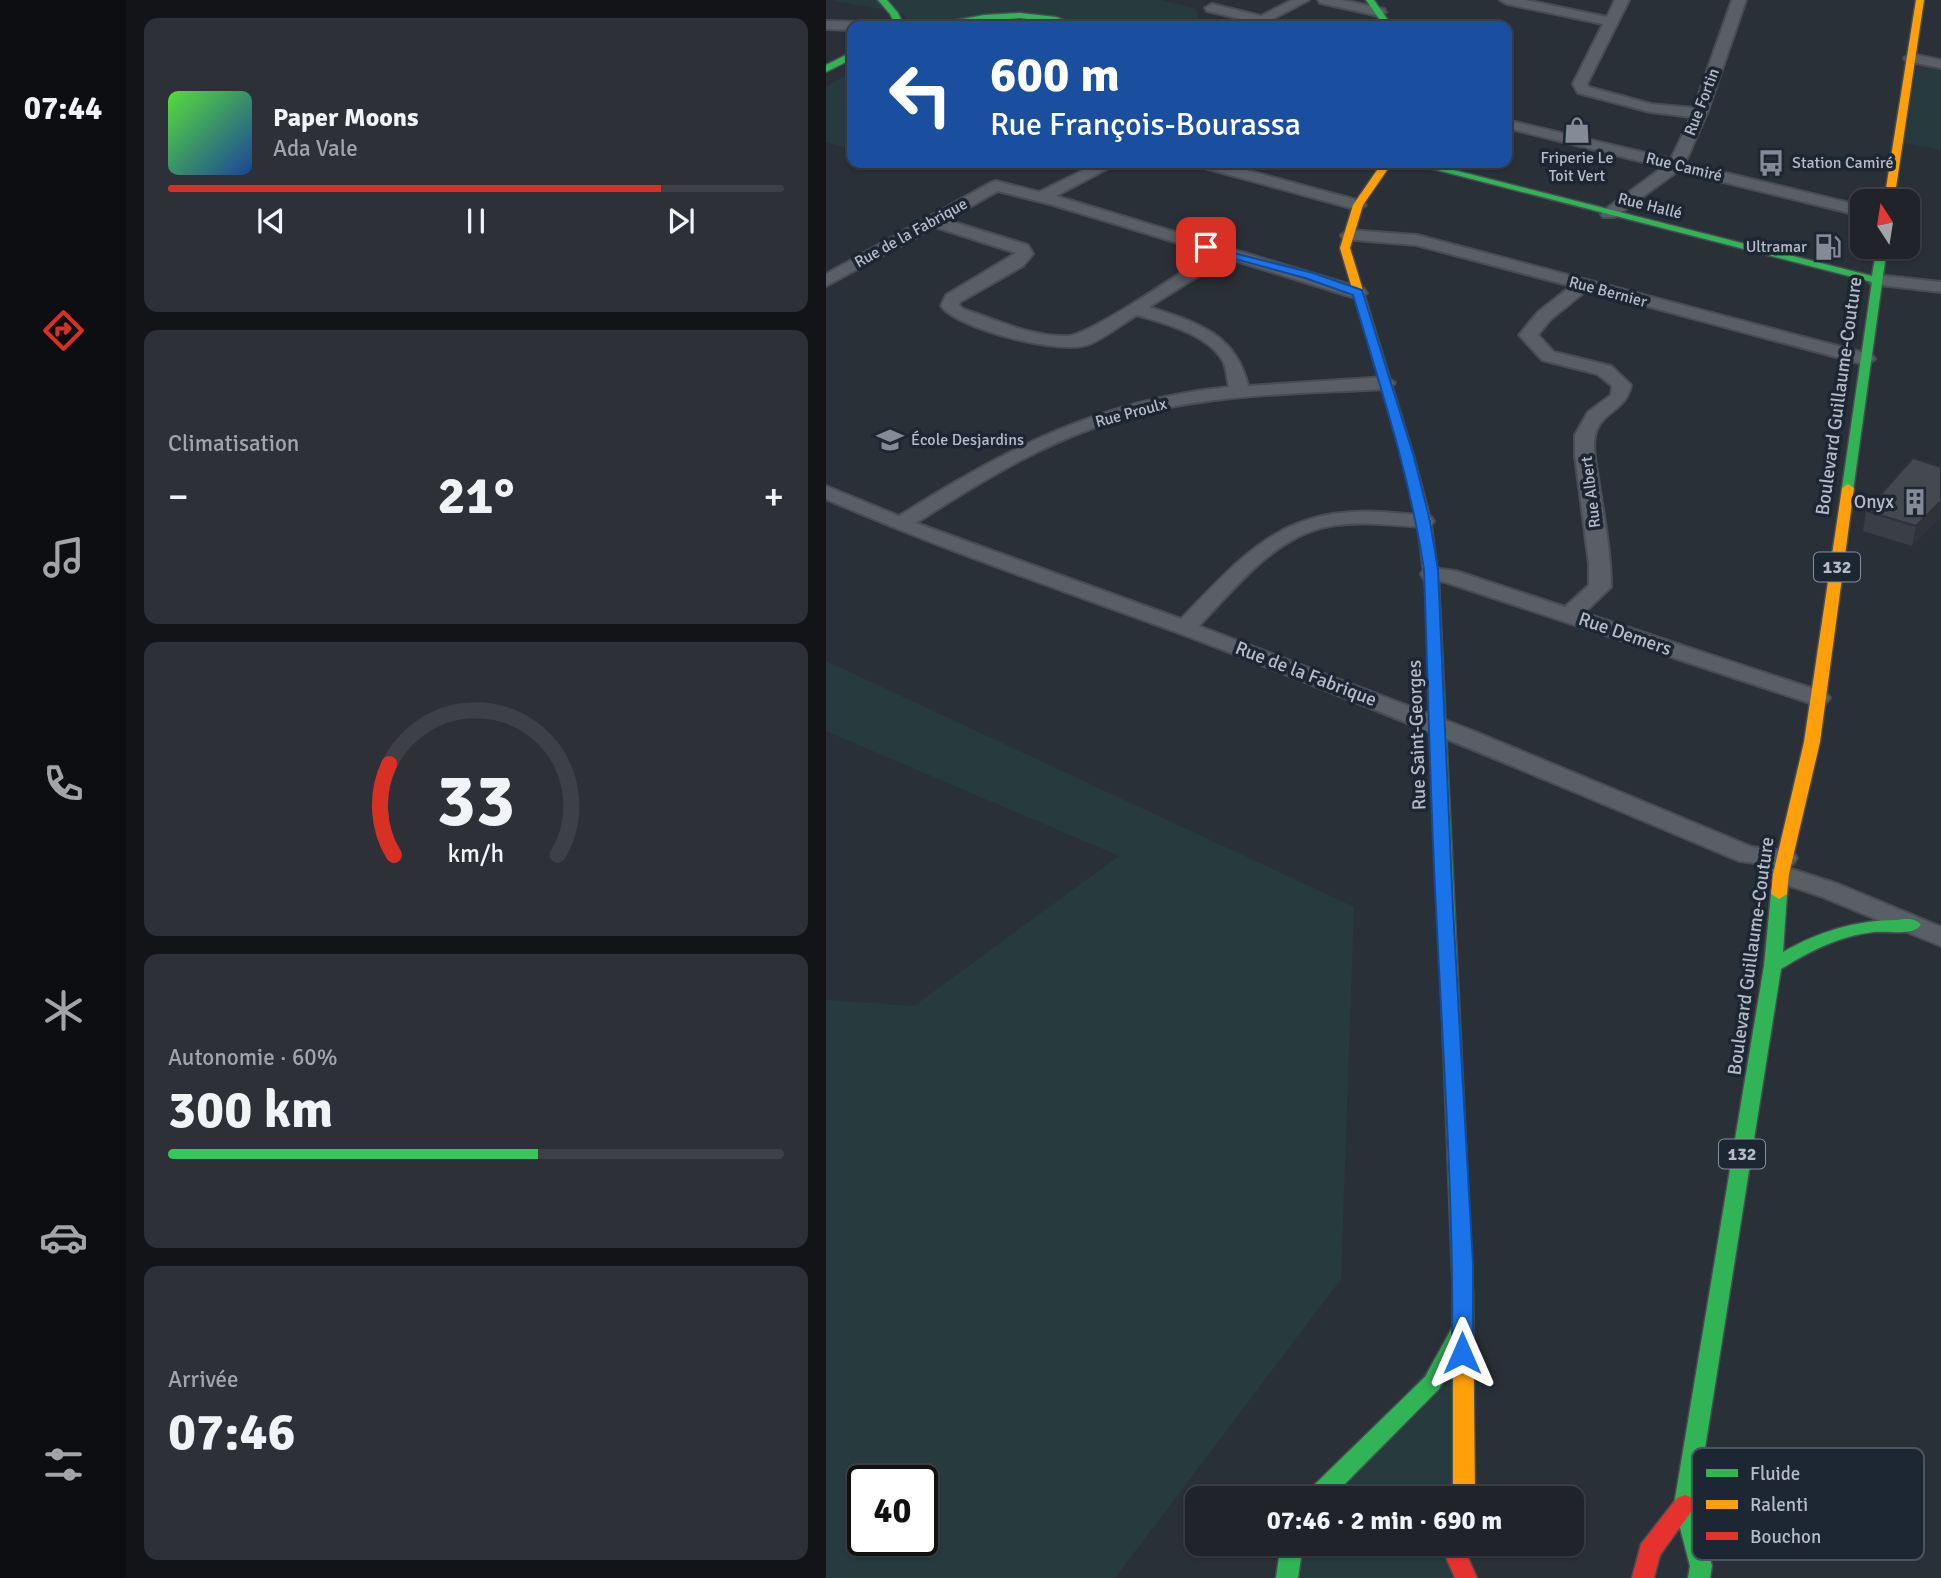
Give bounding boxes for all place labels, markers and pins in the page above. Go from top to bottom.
shop icon: Friperie Le Toit Vert [1562,115,1592,145]
place label: Friperie Le Toit Vert [1541,148,1613,186]
bus stop icon: Station Camiré [1756,148,1786,178]
place label: Station Camiré [1792,153,1893,173]
pin [1176,217,1236,277]
fuel station icon: Ultramar [1813,232,1843,262]
place label: Ultramar [1746,237,1807,257]
school or university icon: École Desjardins [875,425,905,455]
place label: École Desjardins [911,430,1024,450]
building icon: Onyx [1900,487,1930,517]
place label: Onyx [1854,490,1894,514]

